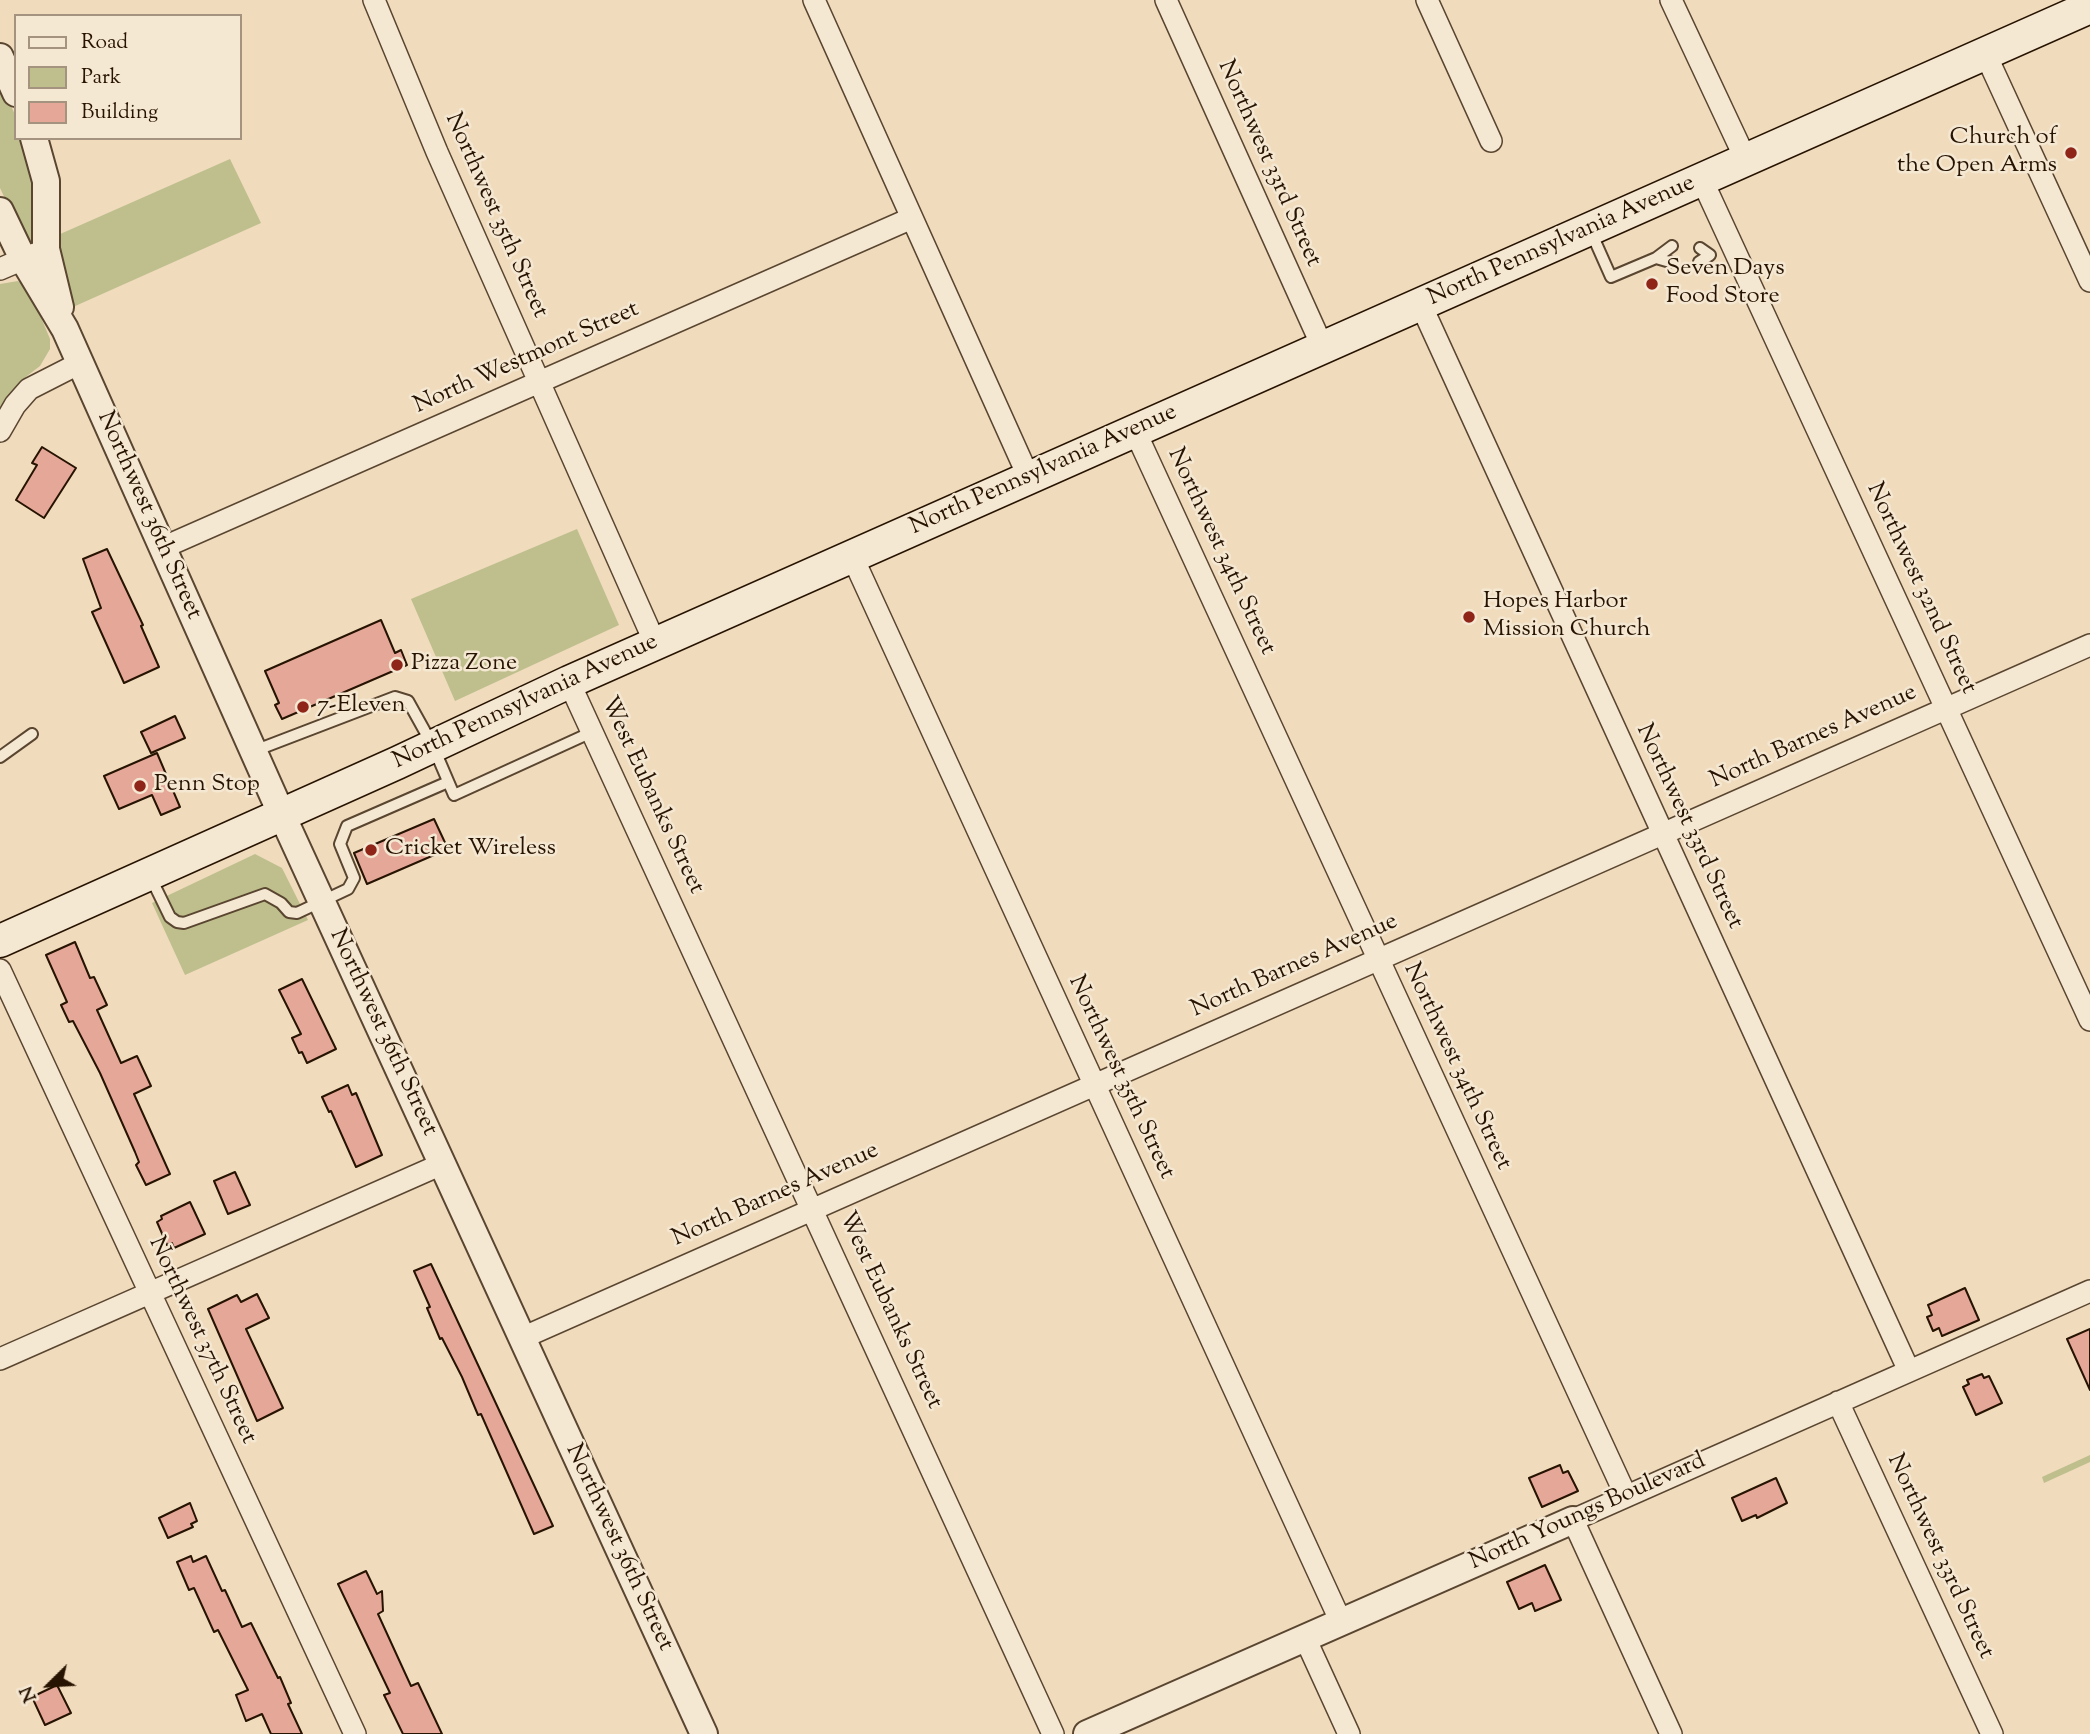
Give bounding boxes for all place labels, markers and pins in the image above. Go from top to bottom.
place label: Church of the Open Arms [1897,125,2057,181]
marker: Church of the Open Arms [2063,145,2079,161]
place label: Seven Days Food Store [1666,256,1785,312]
marker: Seven Days Food Store [1644,276,1660,292]
place label: Hopes Harbor Mission Church [1483,589,1651,645]
marker: Hopes Harbor Mission Church [1461,609,1477,625]
place label: Pizza Zone [411,651,517,679]
marker: Pizza Zone [389,657,405,673]
place label: 7-Eleven [317,693,406,721]
marker: 7-Eleven [295,699,311,715]
place label: Penn Stop [154,772,260,800]
marker: Penn Stop [132,778,148,794]
place label: Cricket Wireless [385,836,556,864]
marker: Cricket Wireless [363,842,379,858]

